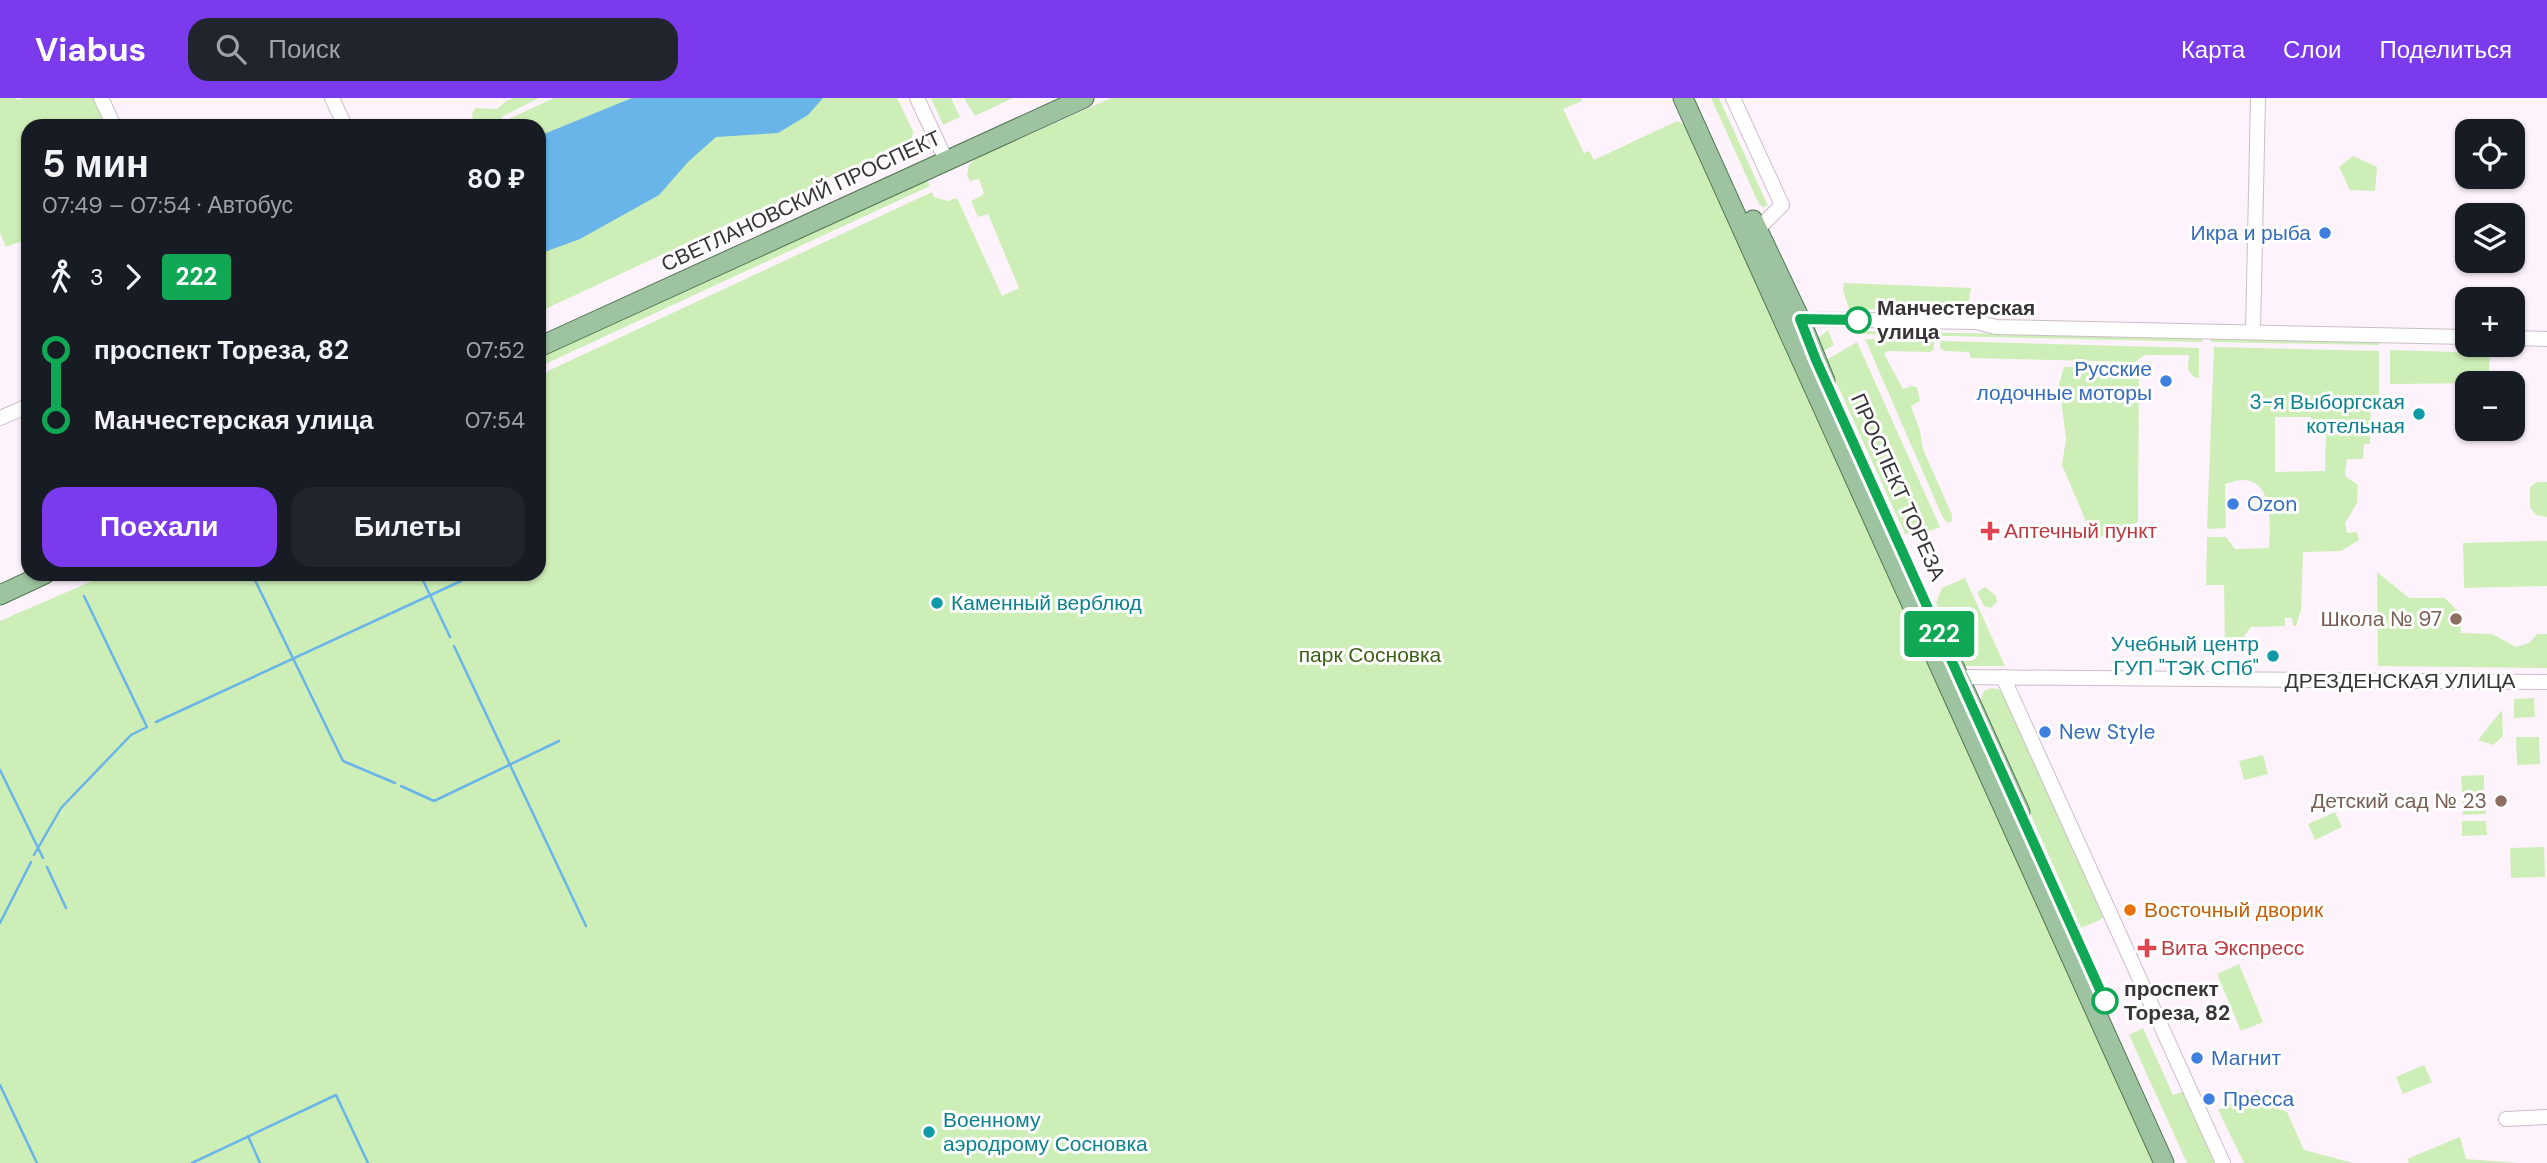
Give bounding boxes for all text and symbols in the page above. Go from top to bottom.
search box [188,18,678,81]
text: Viabus [35,28,146,71]
icon: search [212,30,250,68]
text: Поиск [268,32,340,66]
text: Карта [2181,34,2245,65]
text: Слои [2283,34,2341,65]
text: Поделиться [2379,34,2512,65]
map controls [2455,119,2525,441]
button: locate [2455,119,2525,189]
street label: СВЕТЛАНОВСКИЙ ПРОСПЕКТ [657,124,946,278]
text: 5 мин [42,139,149,189]
text: 80 ₽ [467,162,525,196]
text: 07:49 – 07:54 · Автобус [42,190,293,220]
button: layers [2455,203,2525,273]
place label: Икра и рыба [2190,219,2311,247]
marker: Икра и рыба [2317,225,2333,241]
icon: walk [42,258,80,296]
icon: forward [114,258,152,296]
text: 222 [176,261,217,292]
text: 3 [90,262,104,292]
button: + [2455,287,2525,357]
place label: Манчестерская улица [1877,294,2035,346]
marker: Манчестерская улица [1845,307,1871,333]
text: проспект Тореза, 82 [94,333,349,367]
text: 07:52 [466,335,525,365]
place label: Русские лодочные моторы [1976,355,2152,407]
button: − [2455,371,2525,441]
marker: Русские лодочные моторы [2158,373,2174,389]
place label: 3-я Выборгская котельная [2249,388,2405,440]
street label: ПРОСПЕКТ ТОРЕЗА [1844,389,1952,585]
text: Манчестерская улица [94,403,373,437]
text: 07:54 [465,405,525,435]
marker: 3-я Выборгская котельная [2411,406,2427,422]
button: Поехали [42,487,277,567]
button: Билеты [291,487,525,567]
place label: Ozon [2247,490,2297,518]
marker: Ozon [2225,496,2241,512]
place label: Аптечный пункт [2004,517,2158,545]
marker: Аптечный пункт [1982,523,1998,539]
place label: Каменный верблюд [951,589,1142,617]
marker: Каменный верблюд [929,595,945,611]
place label: Школа № 97 [2321,605,2442,633]
line badge: 222 [1899,611,1979,657]
marker: Школа № 97 [2448,611,2464,627]
text: 222 [1918,618,1960,649]
place label: Учебный центр ГУП "ТЭК СПб" [2111,630,2259,682]
park label: парк Сосновка [1299,641,1442,669]
marker: Учебный центр ГУП "ТЭК СПб" [2265,648,2281,664]
street label: ДРЕЗДЕНСКАЯ УЛИЦА [2284,667,2516,695]
place label: New Style [2059,718,2155,746]
marker: New Style [2037,724,2053,740]
place label: Детский сад № 23 [2311,787,2487,815]
marker: Детский сад № 23 [2493,793,2509,809]
place label: Восточный дворик [2144,896,2324,924]
marker: Восточный дворик [2122,902,2138,918]
place label: Вита Экспресс [2161,934,2304,962]
marker: Вита Экспресс [2139,940,2155,956]
place label: проспект Тореза, 82 [2124,975,2230,1027]
marker: проспект Тореза, 82 [2092,988,2118,1014]
place label: Магнит [2211,1044,2281,1072]
marker: Магнит [2189,1050,2205,1066]
place label: Пресса [2223,1085,2294,1113]
marker: Пресса [2201,1091,2217,1107]
place label: Военному аэродрому Сосновка [943,1106,1148,1158]
marker: Военному аэродрому Сосновка [921,1124,937,1140]

